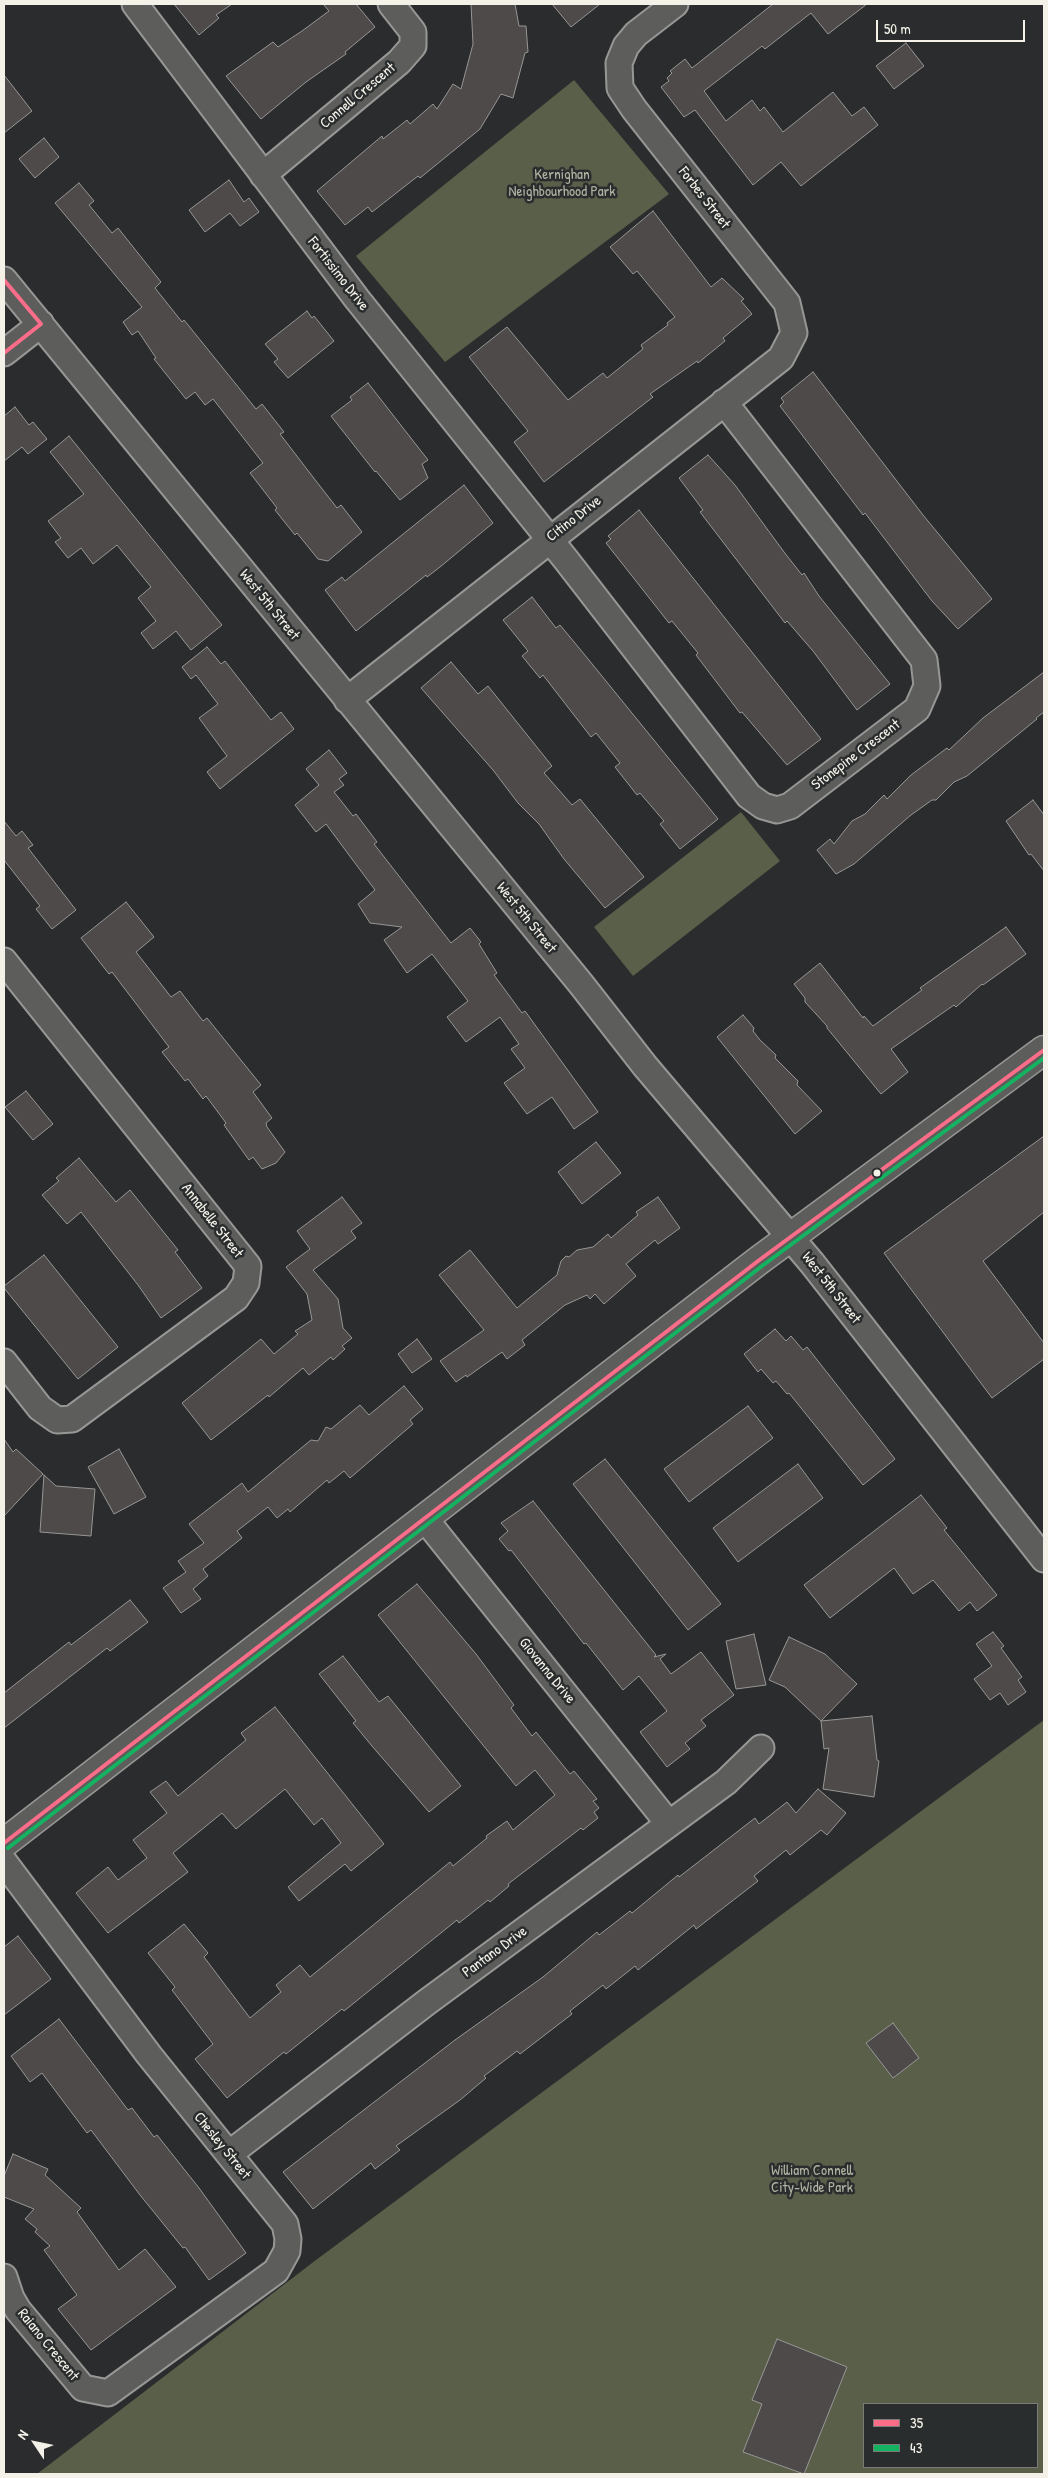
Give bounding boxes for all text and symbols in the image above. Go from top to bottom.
scale bar [878,10,1027,42]
text: 50 m [884,18,911,39]
street label: Connell Crescent [317,59,399,133]
street label: Forbes Street [674,163,734,233]
park label: Kernighan Neighbourhood Park [508,166,616,201]
street label: Fortissimo Drive [304,233,372,315]
street label: Citino Drive [543,492,605,546]
street label: West 5th Street [235,566,303,644]
street label: Stonepine Crescent [808,716,904,794]
street label: West 5th Street [492,879,560,957]
unlabelled marker [872,1168,882,1178]
street label: Annabelle Street [177,1180,247,1262]
street label: West 5th Street [798,1249,864,1327]
street label: Giovanna Drive [515,1634,579,1708]
street label: Pantano Drive [459,1923,531,1981]
street label: Chesley Street [190,2109,254,2183]
park label: William Connell City-Wide Park [771,2162,853,2197]
street label: Raiano Crescent [13,2305,83,2385]
legend [863,2403,1038,2468]
text: 35 [910,2412,923,2433]
north arrow [10,2418,60,2468]
text: N [12,2426,32,2443]
text: 43 [910,2437,922,2458]

